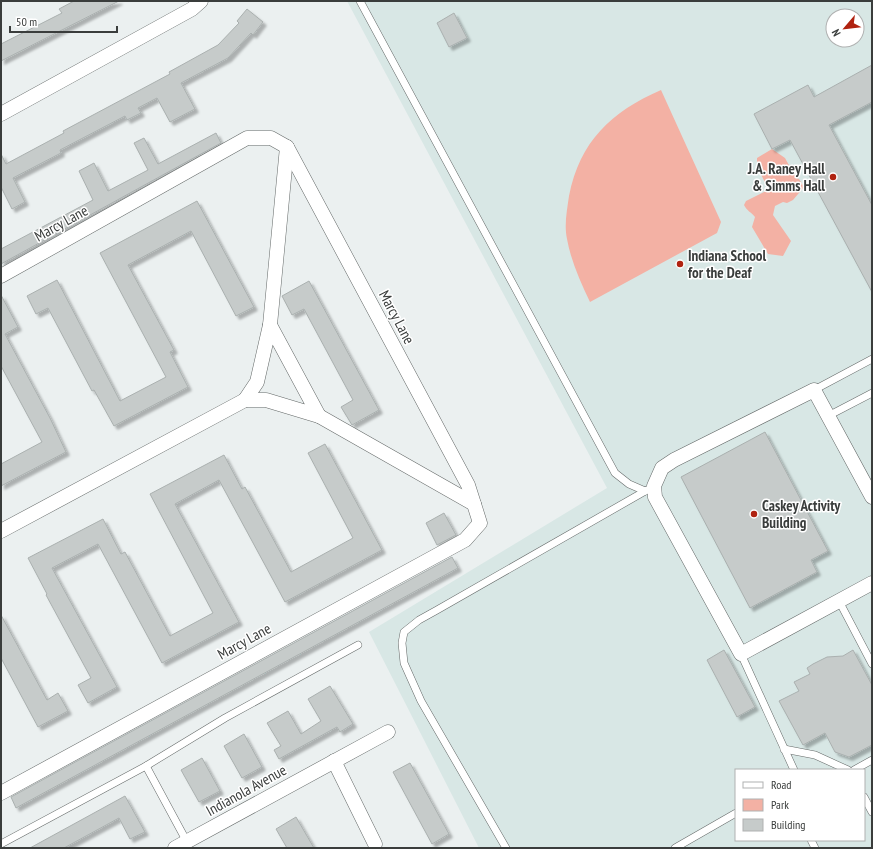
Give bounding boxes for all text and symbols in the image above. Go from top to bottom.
scale bar [10,8,117,34]
north arrow [825,8,865,48]
text: 50 m [16,14,37,29]
text: N [829,27,844,39]
place label: J.A. Raney Hall & Simms Hall [747,159,825,195]
marker: J.A. Raney Hall & Simms Hall [828,172,838,182]
street label: Marcy Lane [31,201,91,245]
place label: Indiana School for the Deaf [688,246,766,282]
marker: Indiana School for the Deaf [675,259,685,269]
street label: Marcy Lane [375,287,419,347]
place label: Caskey Activity Building [762,496,841,532]
marker: Caskey Activity Building [749,509,759,519]
street label: Marcy Lane [214,619,274,663]
street label: Indianola Avenue [202,760,290,820]
legend [735,769,865,841]
text: Road [771,777,791,792]
text: Park [771,797,789,812]
text: Building [771,817,806,832]

